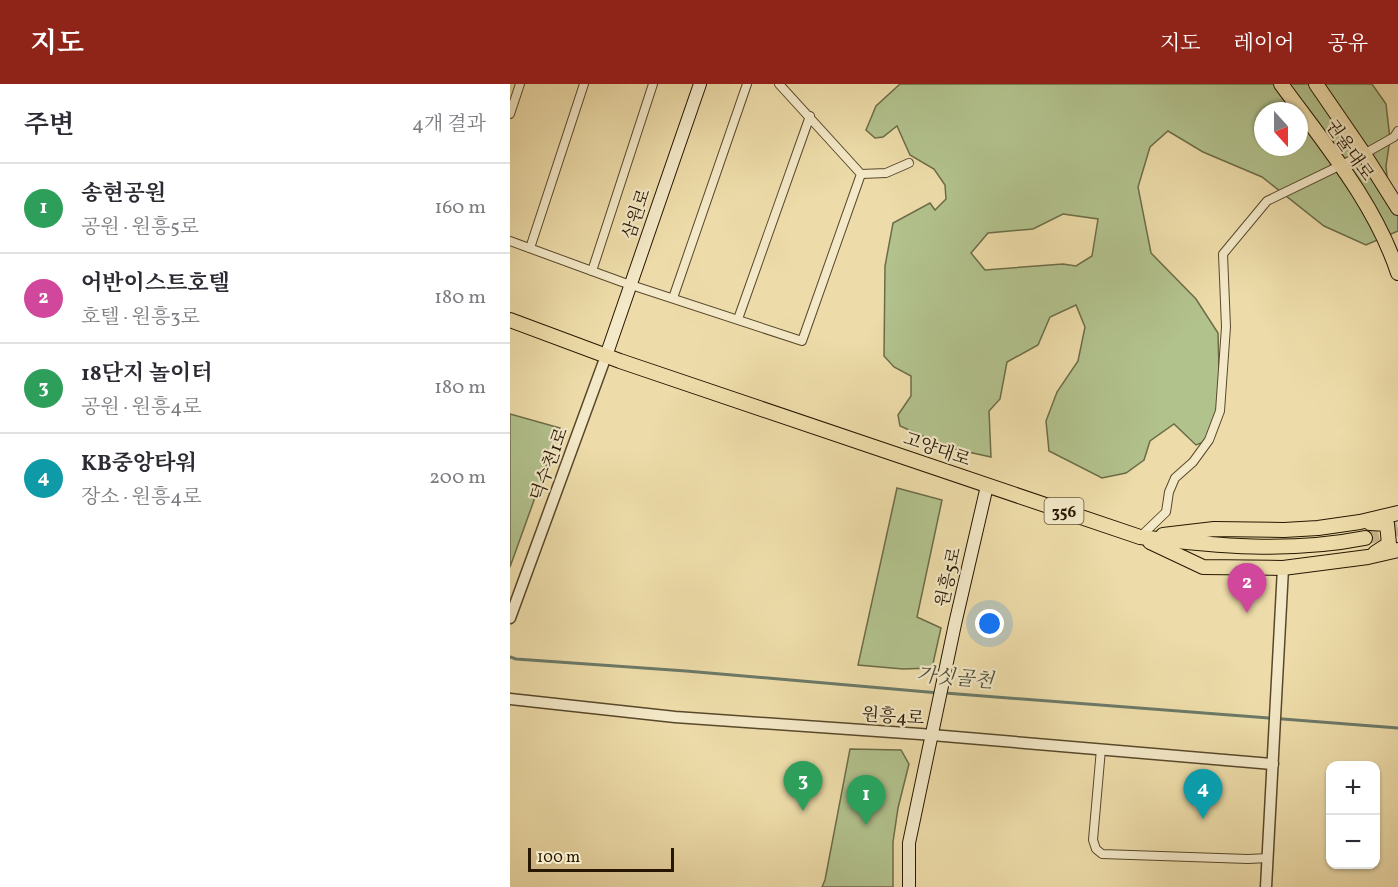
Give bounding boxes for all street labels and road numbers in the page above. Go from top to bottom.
street label: 권율대로 [1319,115,1379,187]
street label: 삼원로 [617,186,658,243]
street label: 덕수천1로 [526,424,575,505]
street label: 고양대로 [900,427,973,474]
road number: 356 [1044,498,1084,524]
street label: 원흥5로 [930,545,968,610]
street label: 원흥4로 [861,703,925,732]

